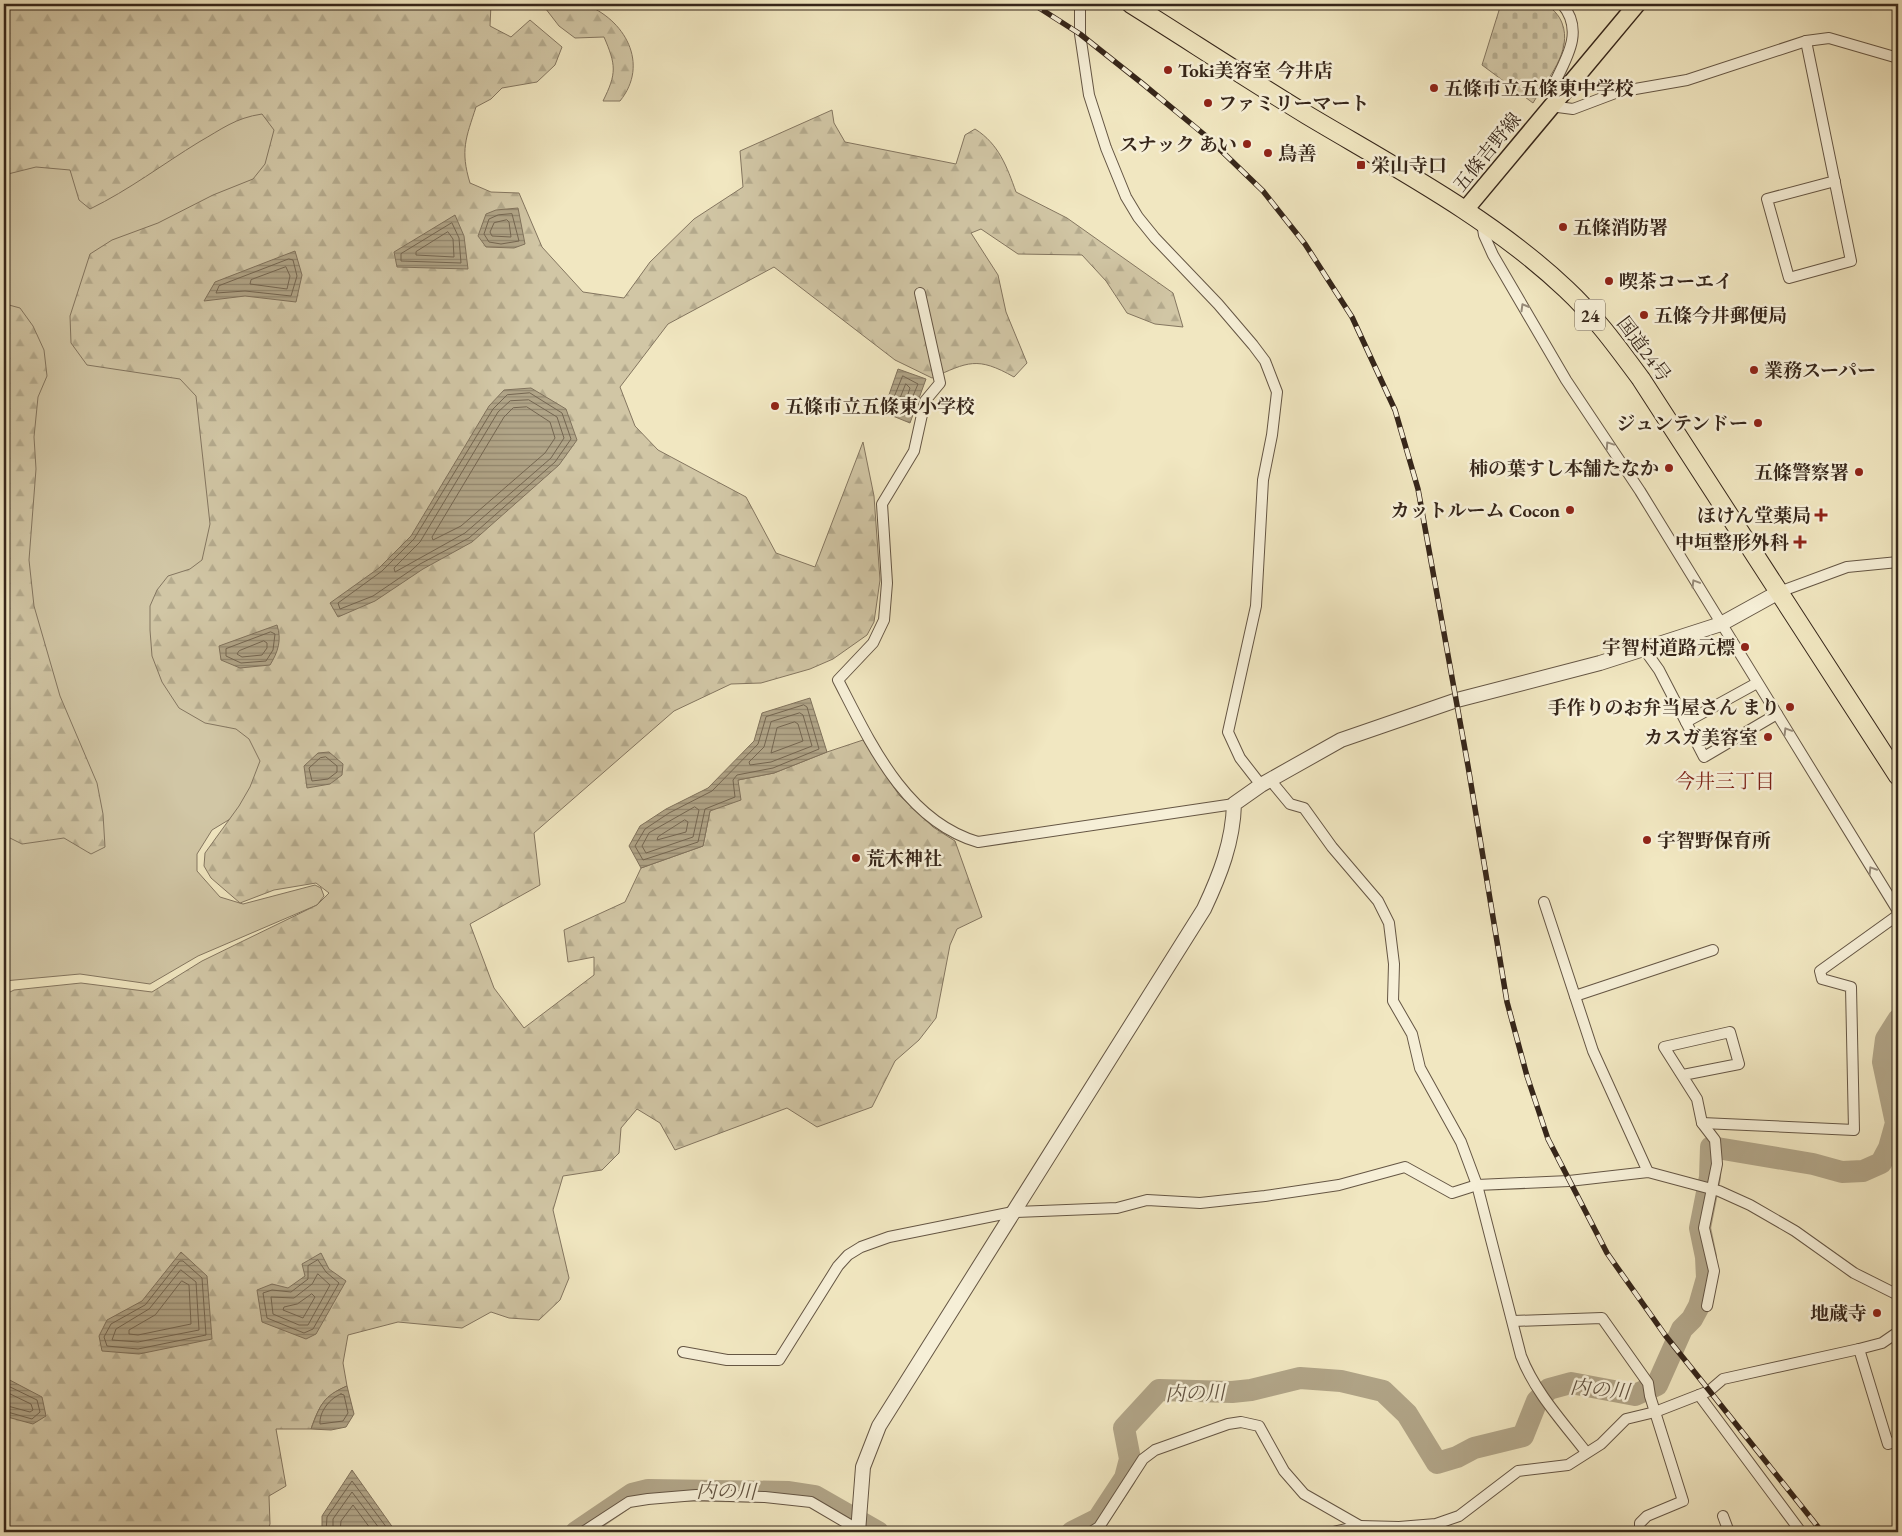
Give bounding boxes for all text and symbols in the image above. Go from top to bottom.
place label: Toki美容室 今井店 [1178,58,1333,83]
marker: Toki美容室 今井店 [1162,64,1174,76]
place label: 五條市立五條東中学校 [1444,76,1634,101]
marker: 五條市立五條東中学校 [1428,82,1440,94]
place label: ファミリーマート [1218,91,1370,116]
marker: ファミリーマート [1202,97,1214,109]
street label: 五條吉野線 [1447,107,1527,197]
place label: スナック あい [1119,132,1237,157]
marker: スナック あい [1241,138,1253,150]
place label: 鳥善 [1278,141,1316,166]
marker: 鳥善 [1262,147,1274,159]
place label: 栄山寺口 [1371,153,1447,178]
marker: 栄山寺口 [1355,159,1367,171]
place label: 五條消防署 [1573,215,1668,240]
marker: 五條消防署 [1557,221,1569,233]
place label: 喫茶コーエイ [1619,269,1733,294]
marker: 喫茶コーエイ [1603,275,1615,287]
road number: 24 [1575,300,1605,330]
one-way arrow [1520,303,1530,312]
place label: 五條今井郵便局 [1654,303,1787,328]
marker: 五條今井郵便局 [1638,309,1650,321]
street label: 国道24号 [1611,311,1677,387]
place label: 業務スーパー [1764,358,1876,383]
marker: 業務スーパー [1748,364,1760,376]
place label: 五條市立五條東小学校 [785,394,975,419]
marker: 五條市立五條東小学校 [769,400,781,412]
place label: ジュンテンドー [1616,411,1748,436]
marker: ジュンテンドー [1752,417,1764,429]
one-way arrow [1606,441,1615,451]
place label: 柿の葉すし本舗たなか [1469,456,1659,481]
place label: 五條警察署 [1754,460,1849,485]
marker: 柿の葉すし本舗たなか [1663,462,1675,474]
marker: 五條警察署 [1853,466,1865,478]
place label: カットルーム Cocon [1391,498,1560,523]
place label: ほけん堂薬局 [1697,503,1811,528]
marker: カットルーム Cocon [1564,504,1576,516]
marker: ほけん堂薬局 [1815,509,1827,521]
place label: 中垣整形外科 [1675,530,1789,555]
marker: 中垣整形外科 [1793,535,1807,549]
one-way arrow [1692,579,1702,588]
place label: 宇智村道路元標 [1602,635,1735,660]
marker: 宇智村道路元標 [1739,641,1751,653]
place label: 手作りのお弁当屋さん まり [1547,695,1780,720]
marker: 手作りのお弁当屋さん まり [1784,701,1796,713]
place label: カスガ美容室 [1644,725,1758,750]
one-way arrow [1784,727,1794,736]
marker: カスガ美容室 [1762,731,1774,743]
district label: 今井三丁目 [1675,768,1775,794]
place label: 宇智野保育所 [1657,828,1771,853]
marker: 宇智野保育所 [1641,834,1653,846]
place label: 荒木神社 [866,846,942,871]
marker: 荒木神社 [850,852,862,864]
one-way arrow [1869,866,1878,875]
place label: 地蔵寺 [1810,1301,1867,1326]
marker: 地蔵寺 [1871,1307,1883,1319]
water label: 内の川 [1569,1373,1633,1405]
water label: 内の川 [1165,1379,1227,1407]
water label: 内の川 [696,1477,758,1505]

